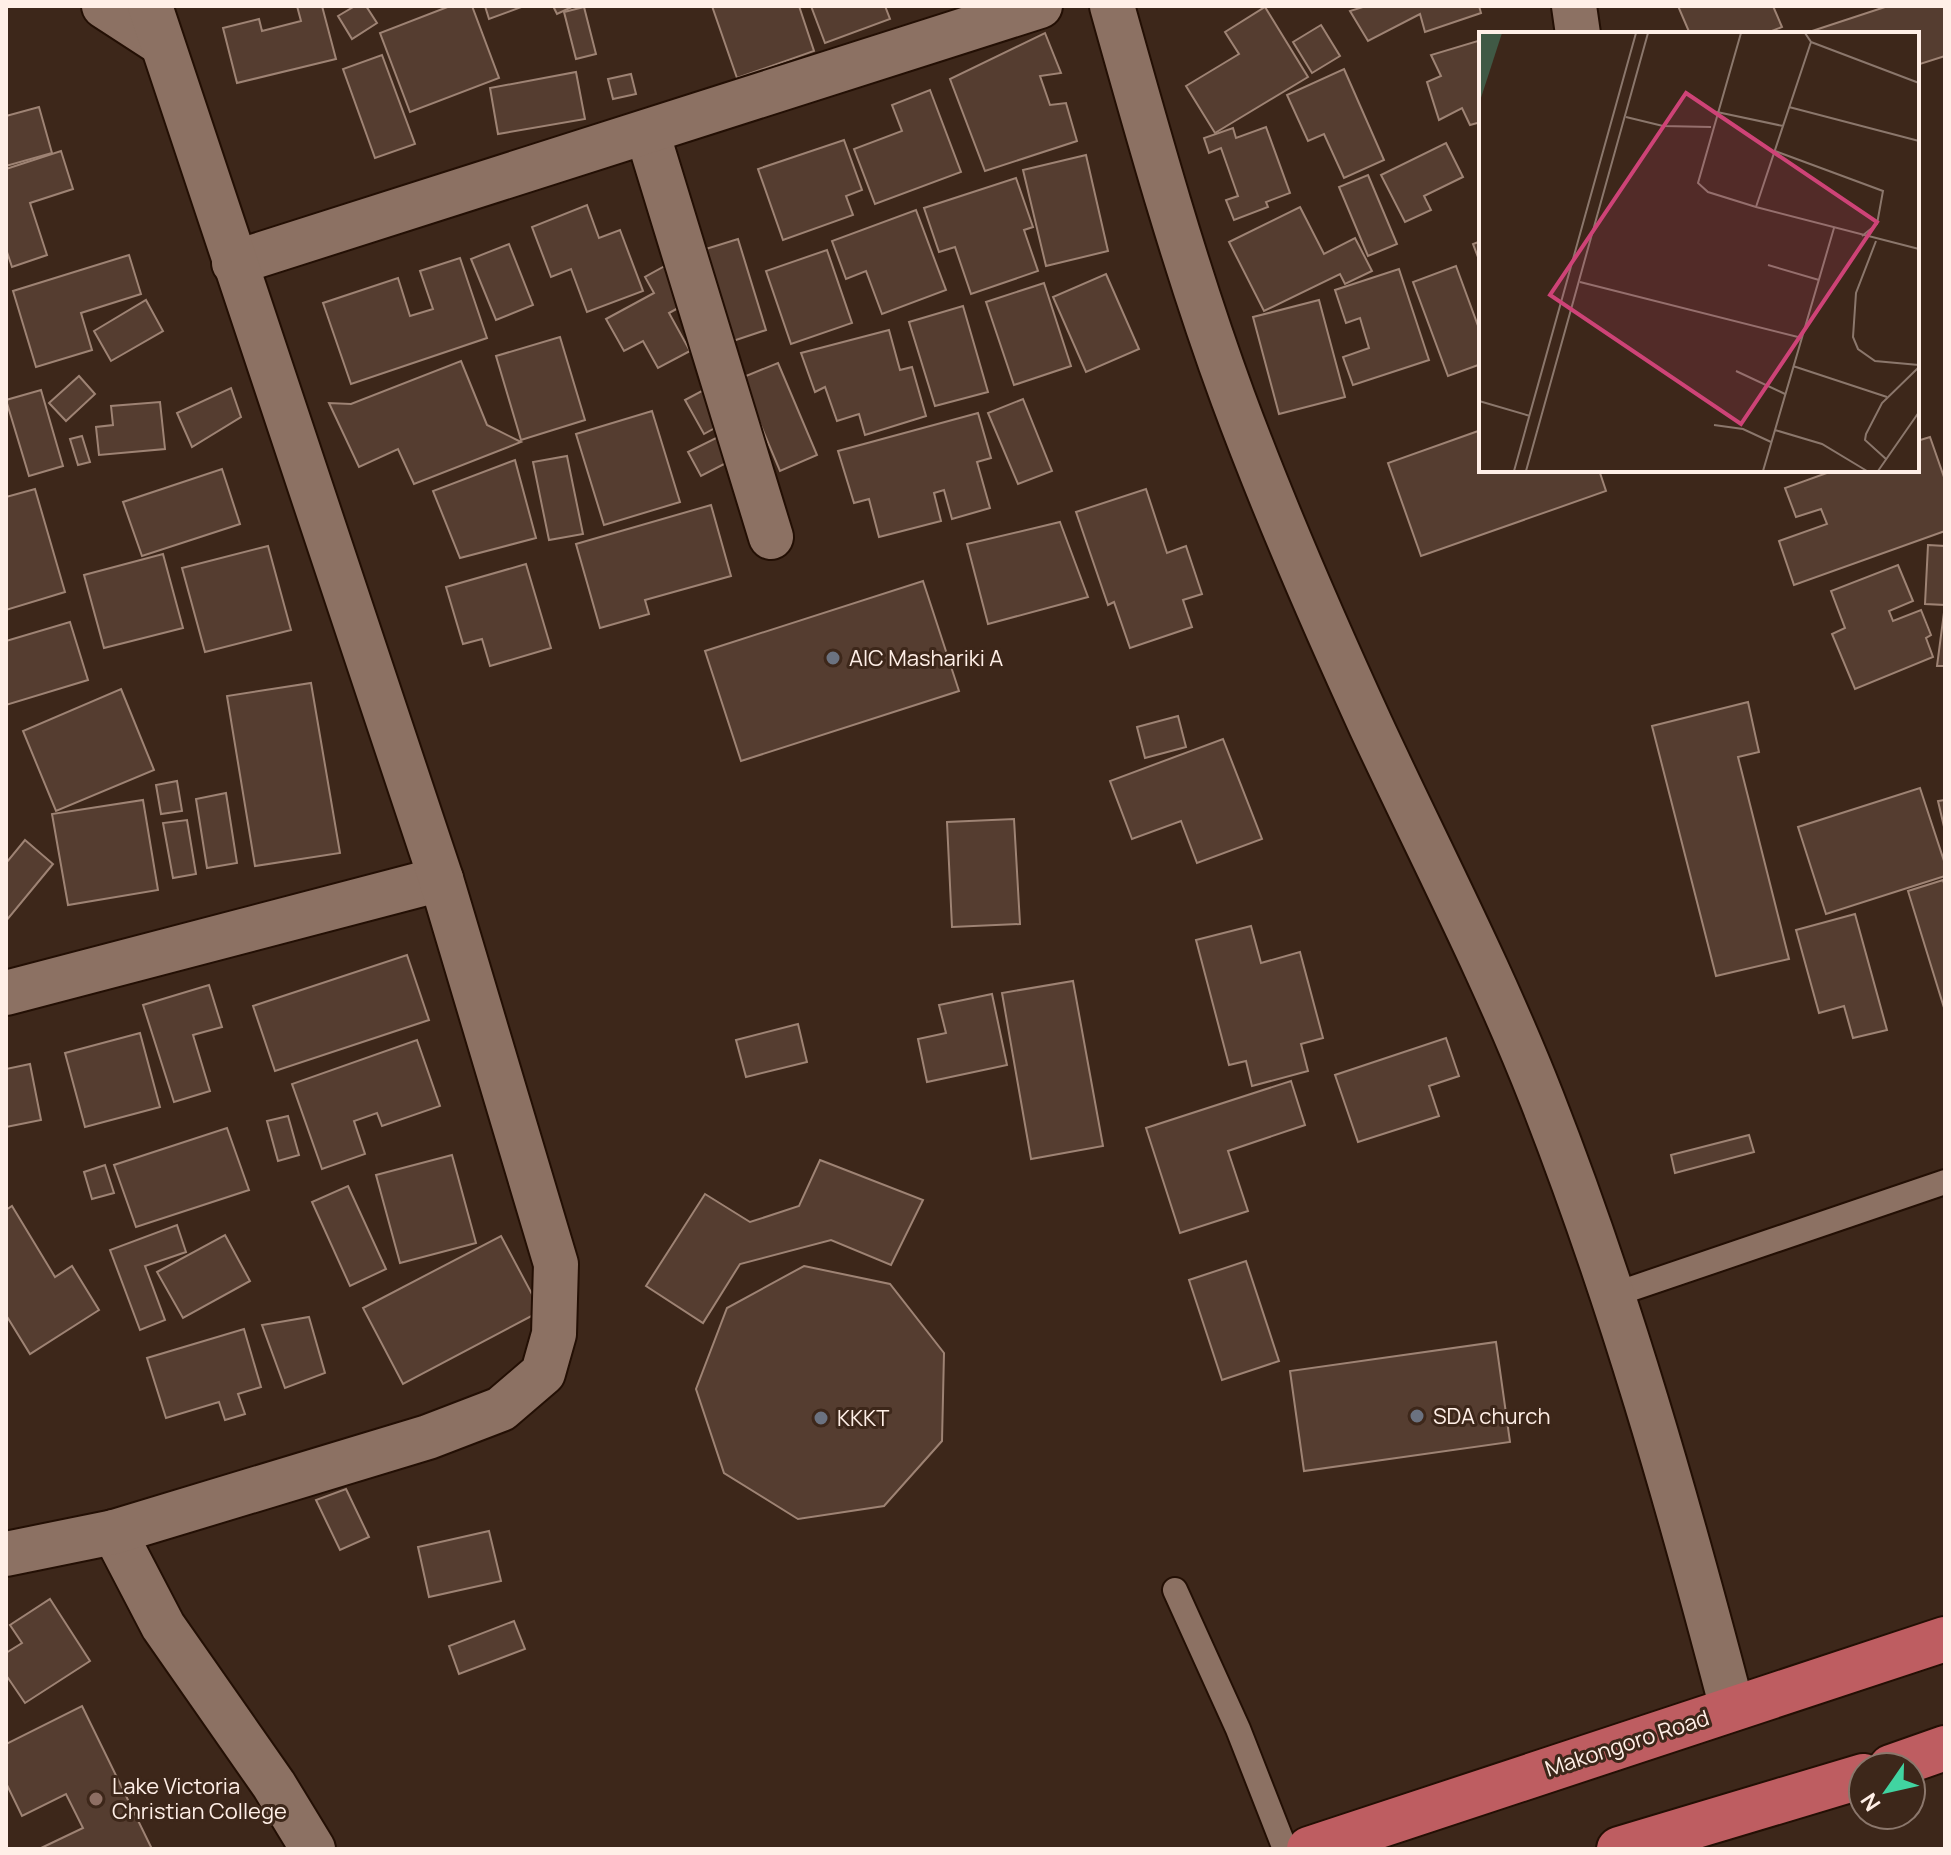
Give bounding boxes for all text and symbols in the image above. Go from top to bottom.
inset map [1479,32,1919,472]
place label: AIC Mashariki A [849,643,1003,673]
marker: AIC Mashariki A [824,649,842,667]
place label: SDA church [1433,1401,1551,1431]
place label: KKKT [837,1403,889,1433]
marker: SDA church [1408,1407,1426,1425]
marker: KKKT [812,1409,830,1427]
street label: Makongoro Road [1541,1702,1713,1784]
north arrow [1847,1751,1927,1831]
place label: Lake Victoria Christian College [112,1771,287,1826]
text: N [1854,1787,1887,1817]
marker: Lake Victoria Christian College [87,1790,105,1808]

